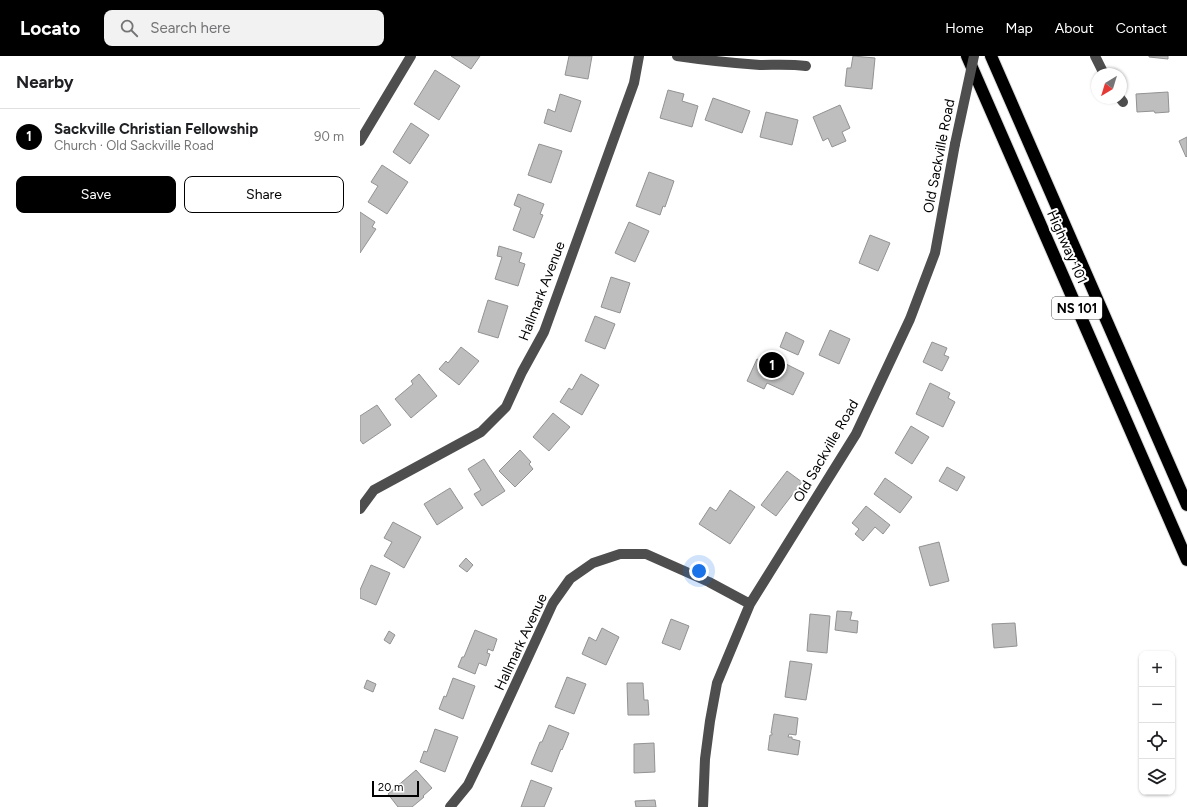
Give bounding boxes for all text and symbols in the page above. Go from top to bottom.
search box [104,10,384,46]
text: Locato [20,17,80,40]
icon: search [118,17,140,39]
text: Search here [150,19,230,37]
text: Home [945,20,984,37]
text: Map [1006,20,1033,37]
text: About [1055,20,1094,37]
text: Contact [1116,20,1167,37]
north arrow [1091,68,1127,104]
text: Nearby [16,72,74,92]
street label: Old Sackville Road [920,98,958,214]
text: Sackville Christian Fellowship [54,120,258,138]
text: 1 [26,129,32,144]
text: 90 m [314,129,344,144]
text: Church · Old Sackville Road [54,138,214,153]
button: Save [16,176,176,213]
button: Share [184,176,344,213]
street label: Highway 101 [1043,208,1091,286]
street label: Hallmark Avenue [515,239,569,343]
road number: NS 101 [1052,297,1102,319]
pin: 1 [759,350,785,380]
street label: Old Sackville Road [790,397,862,505]
your location [689,561,709,581]
street label: Hallmark Avenue [491,590,551,693]
map controls [1139,651,1175,795]
button: + [1139,651,1175,687]
button: − [1139,687,1175,723]
button: locate [1139,723,1175,759]
button: layers [1139,759,1175,795]
scale bar [372,779,419,798]
text: 20 m [378,781,403,794]

